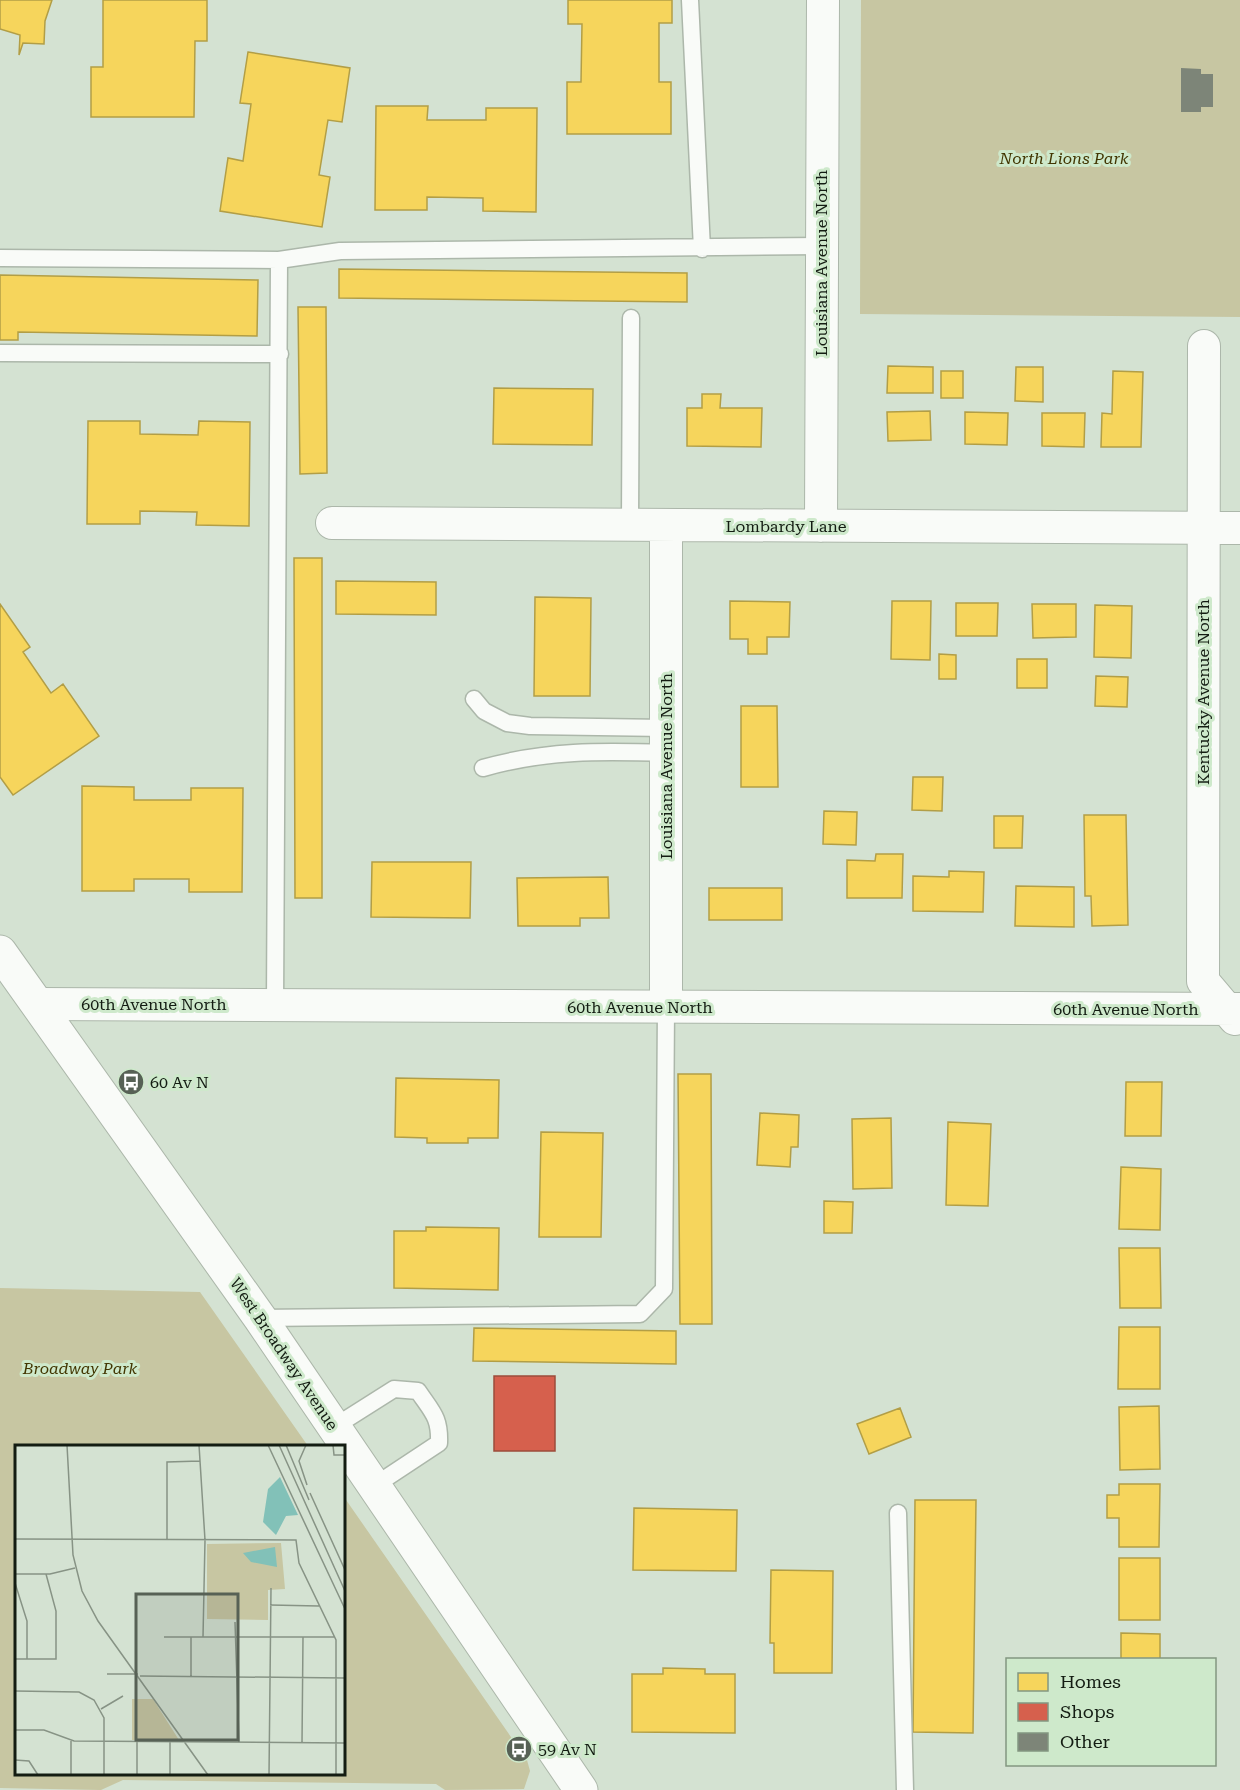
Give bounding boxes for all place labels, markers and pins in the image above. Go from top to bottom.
bus stop icon: 60 Av N [116,1067,146,1097]
place label: 60 Av N [150,1073,209,1092]
bus stop icon: 59 Av N [504,1734,534,1764]
place label: 59 Av N [538,1740,597,1759]

